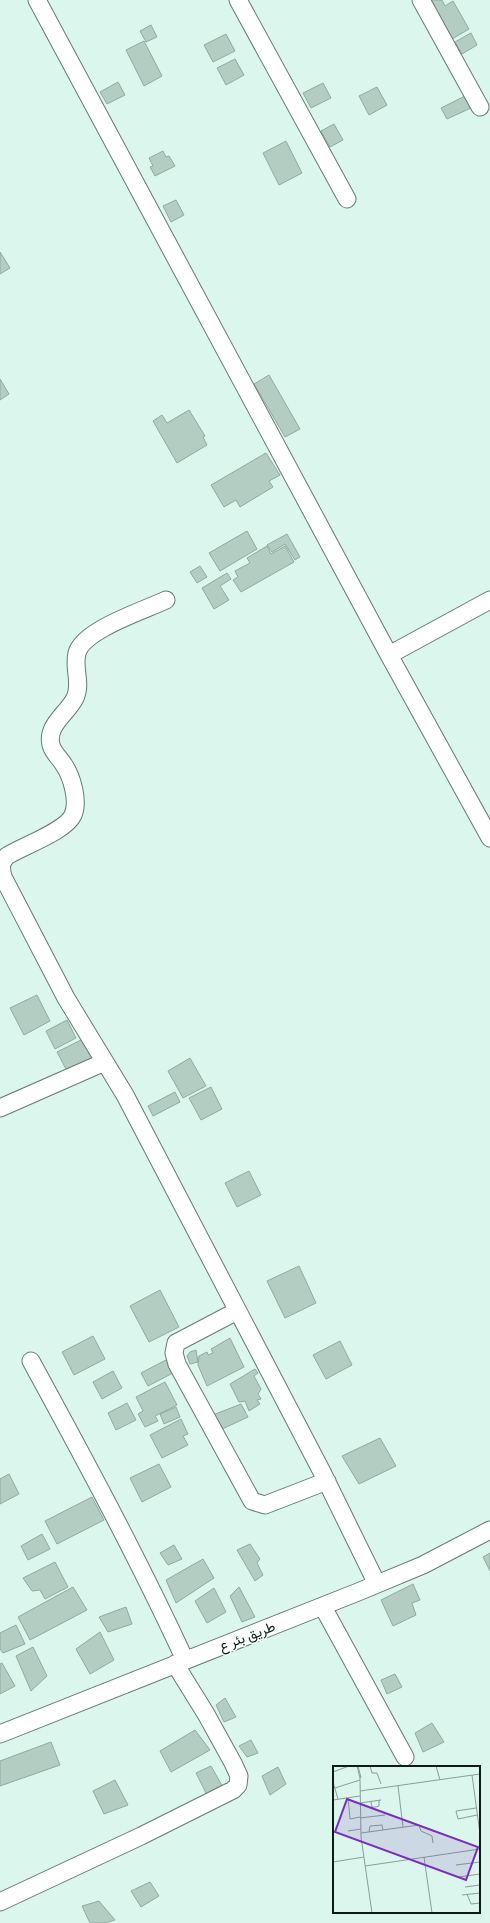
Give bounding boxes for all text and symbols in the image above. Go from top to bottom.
street label: طريق بئر ع [215,1615,279,1657]
inset map [333,1766,480,1913]

